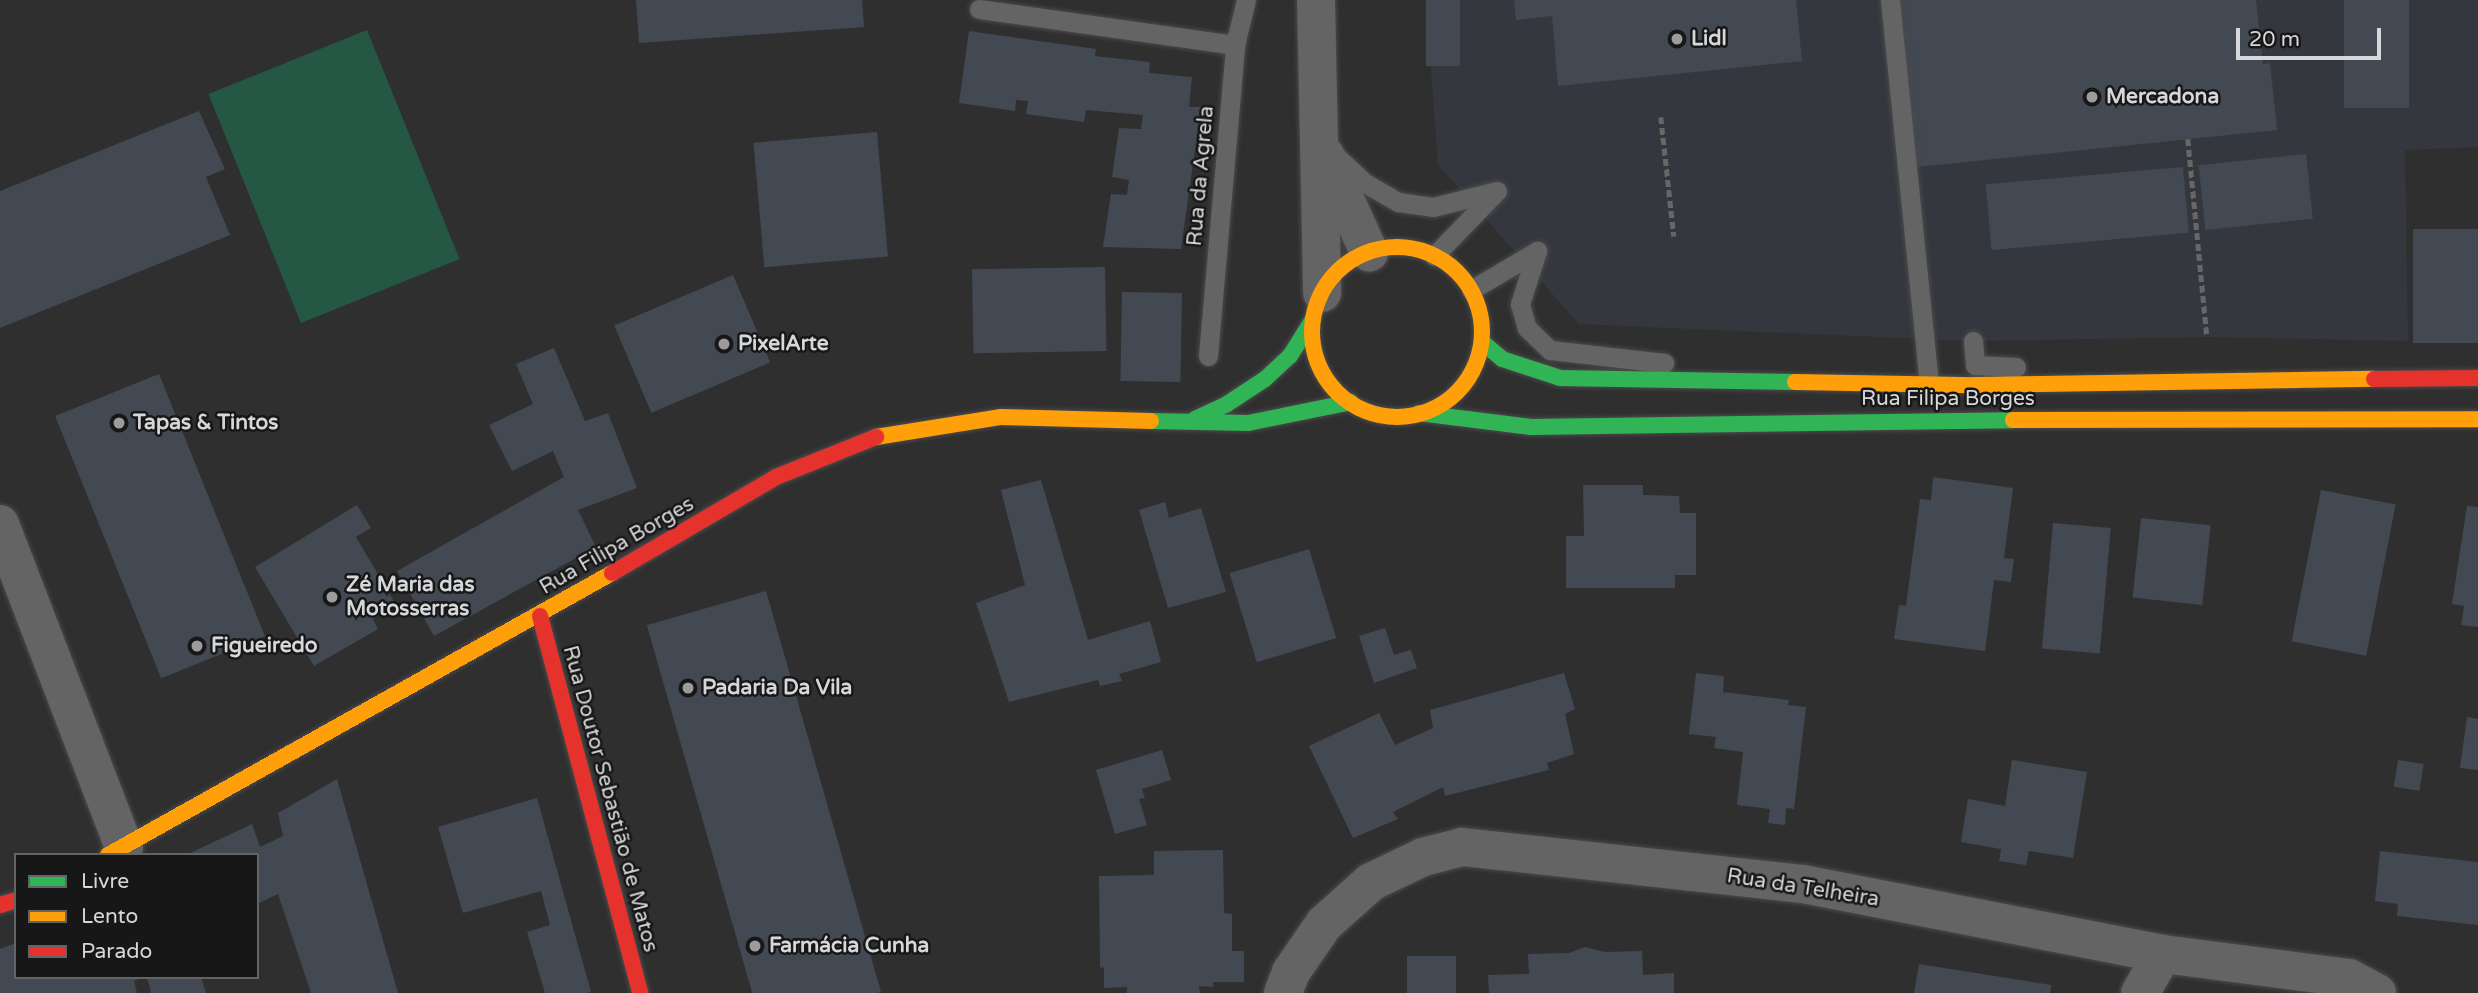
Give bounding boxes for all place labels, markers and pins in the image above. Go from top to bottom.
place label: Lidl [1691,26,1727,52]
marker: Lidl [1669,31,1685,47]
place label: Mercadona [2106,84,2219,110]
marker: Mercadona [2084,89,2100,105]
place label: PixelArte [738,331,829,357]
marker: PixelArte [716,336,732,352]
place label: Tapas & Tintos [133,410,278,436]
marker: Tapas & Tintos [111,415,127,431]
place label: Zé Maria das Motosserras [346,572,474,622]
marker: Zé Maria das Motosserras [324,589,340,605]
place label: Figueiredo [211,633,318,659]
marker: Figueiredo [189,638,205,654]
place label: Padaria Da Vila [702,675,852,701]
marker: Padaria Da Vila [680,680,696,696]
place label: Farmácia Cunha [769,933,929,959]
marker: Farmácia Cunha [747,938,763,954]

